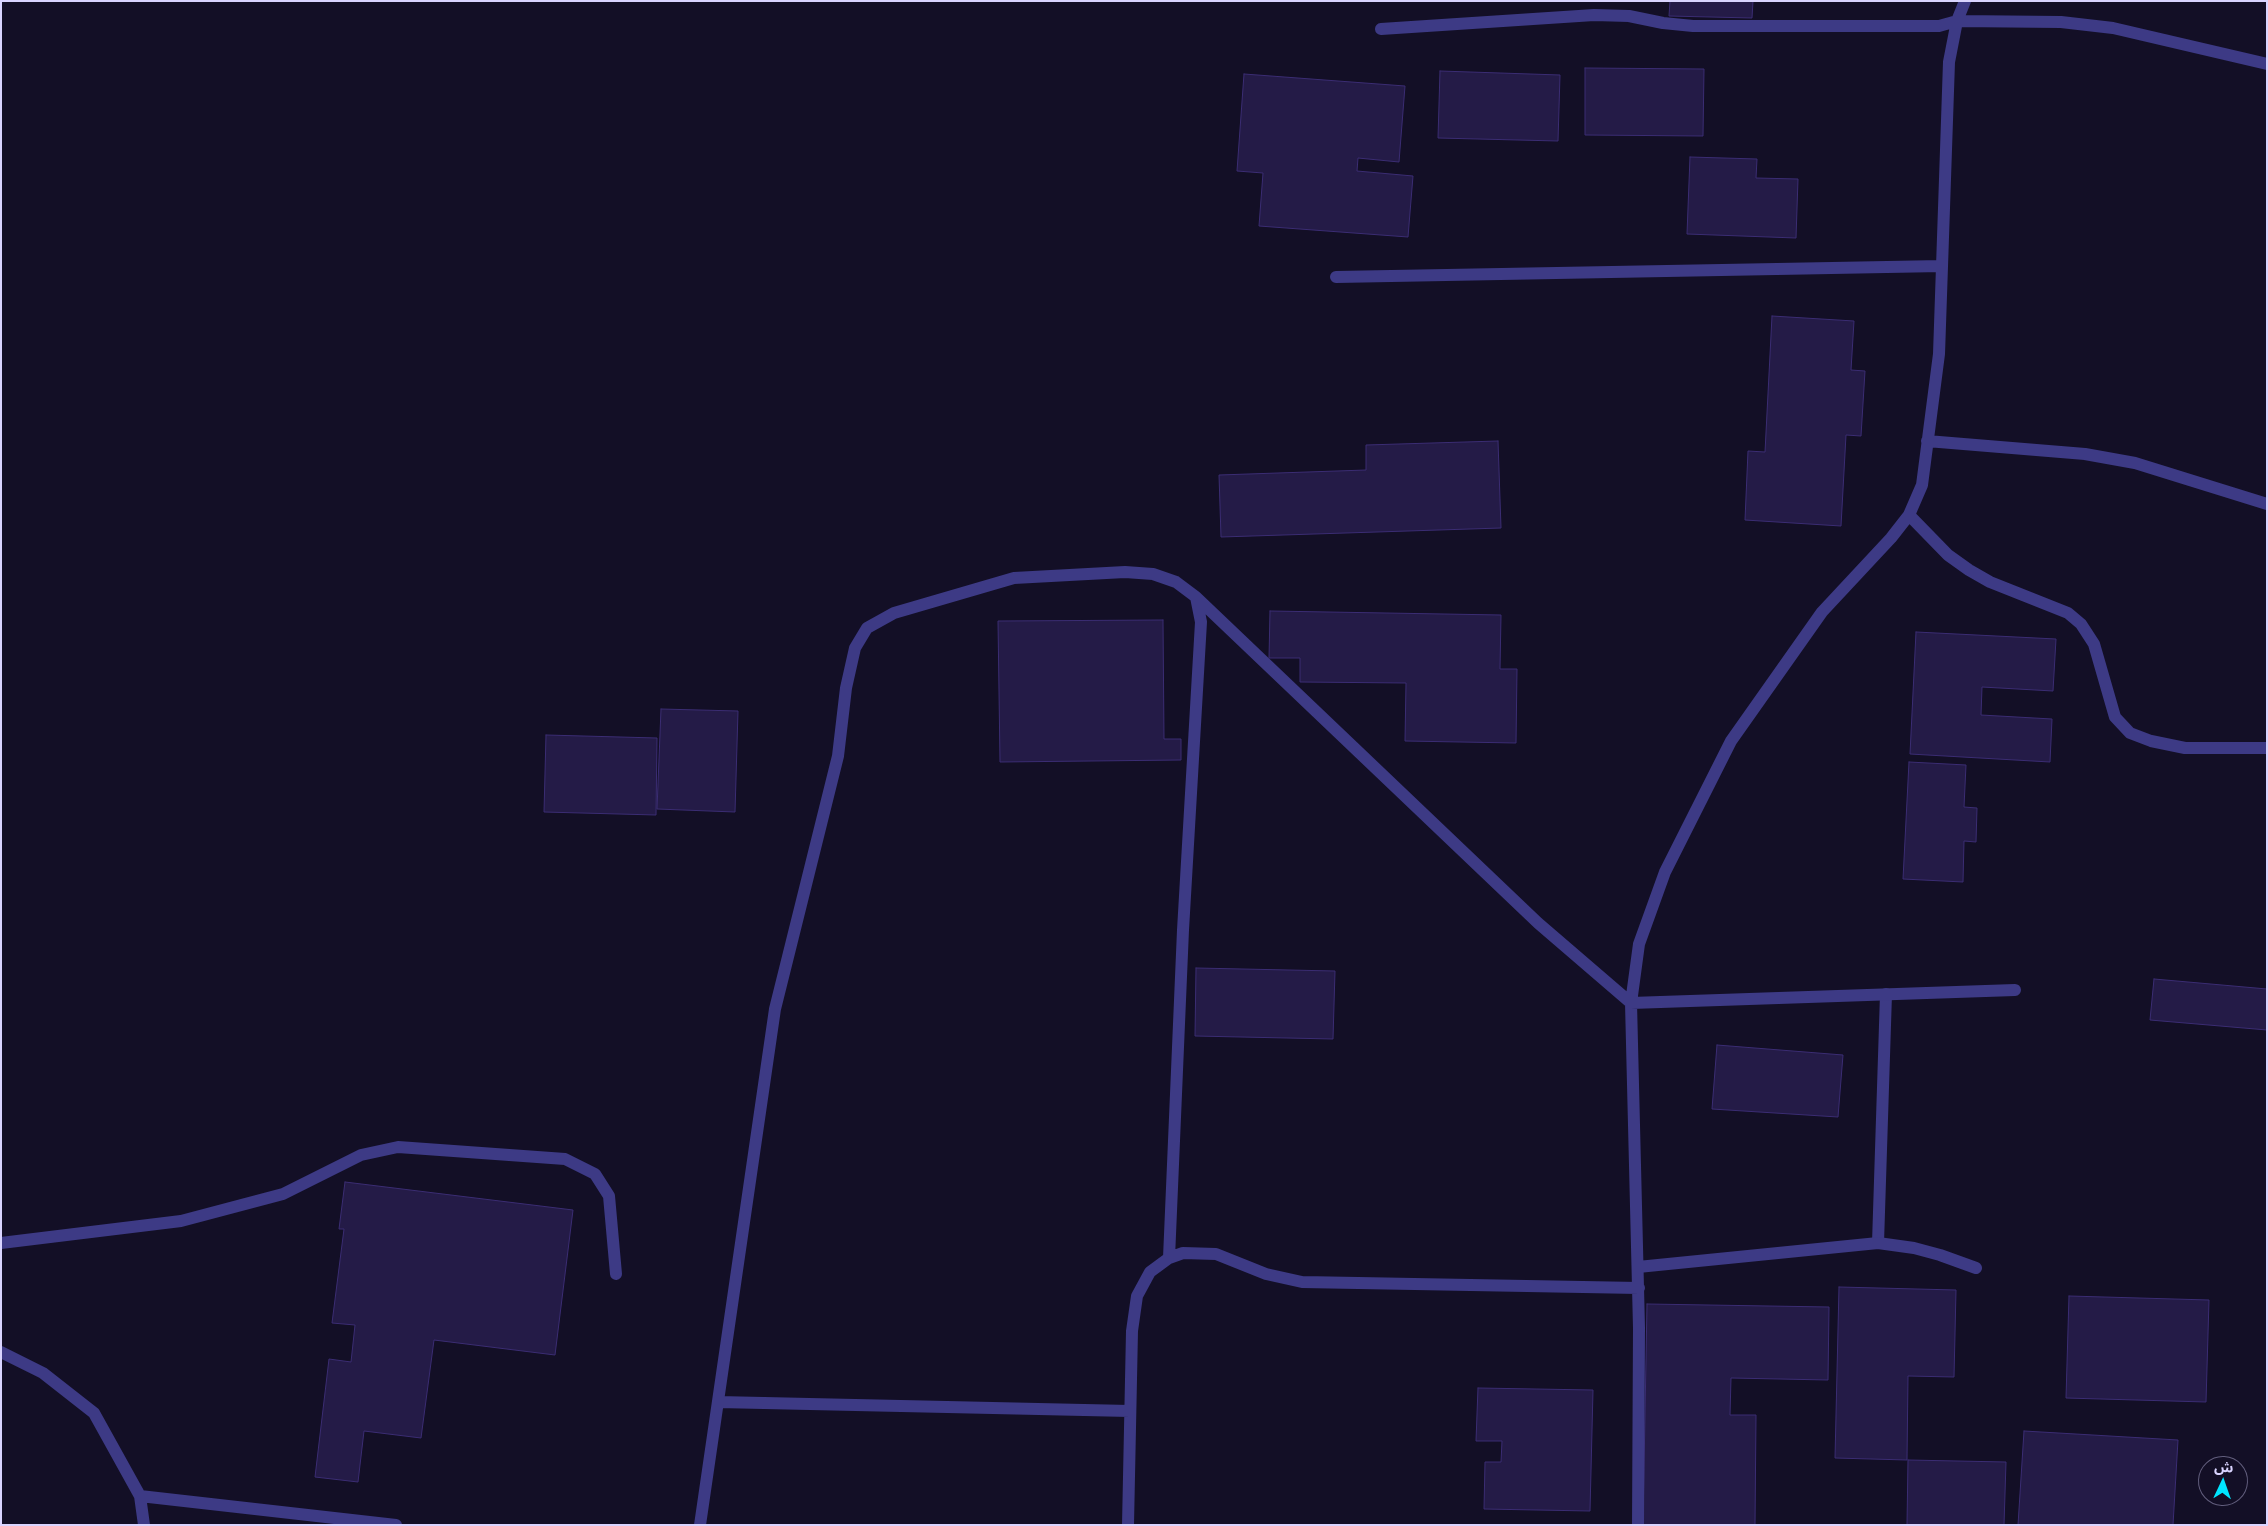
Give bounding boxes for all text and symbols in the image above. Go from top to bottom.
north arrow [2198,1456,2248,1506]
text: ش [2214,1457,2234,1478]

